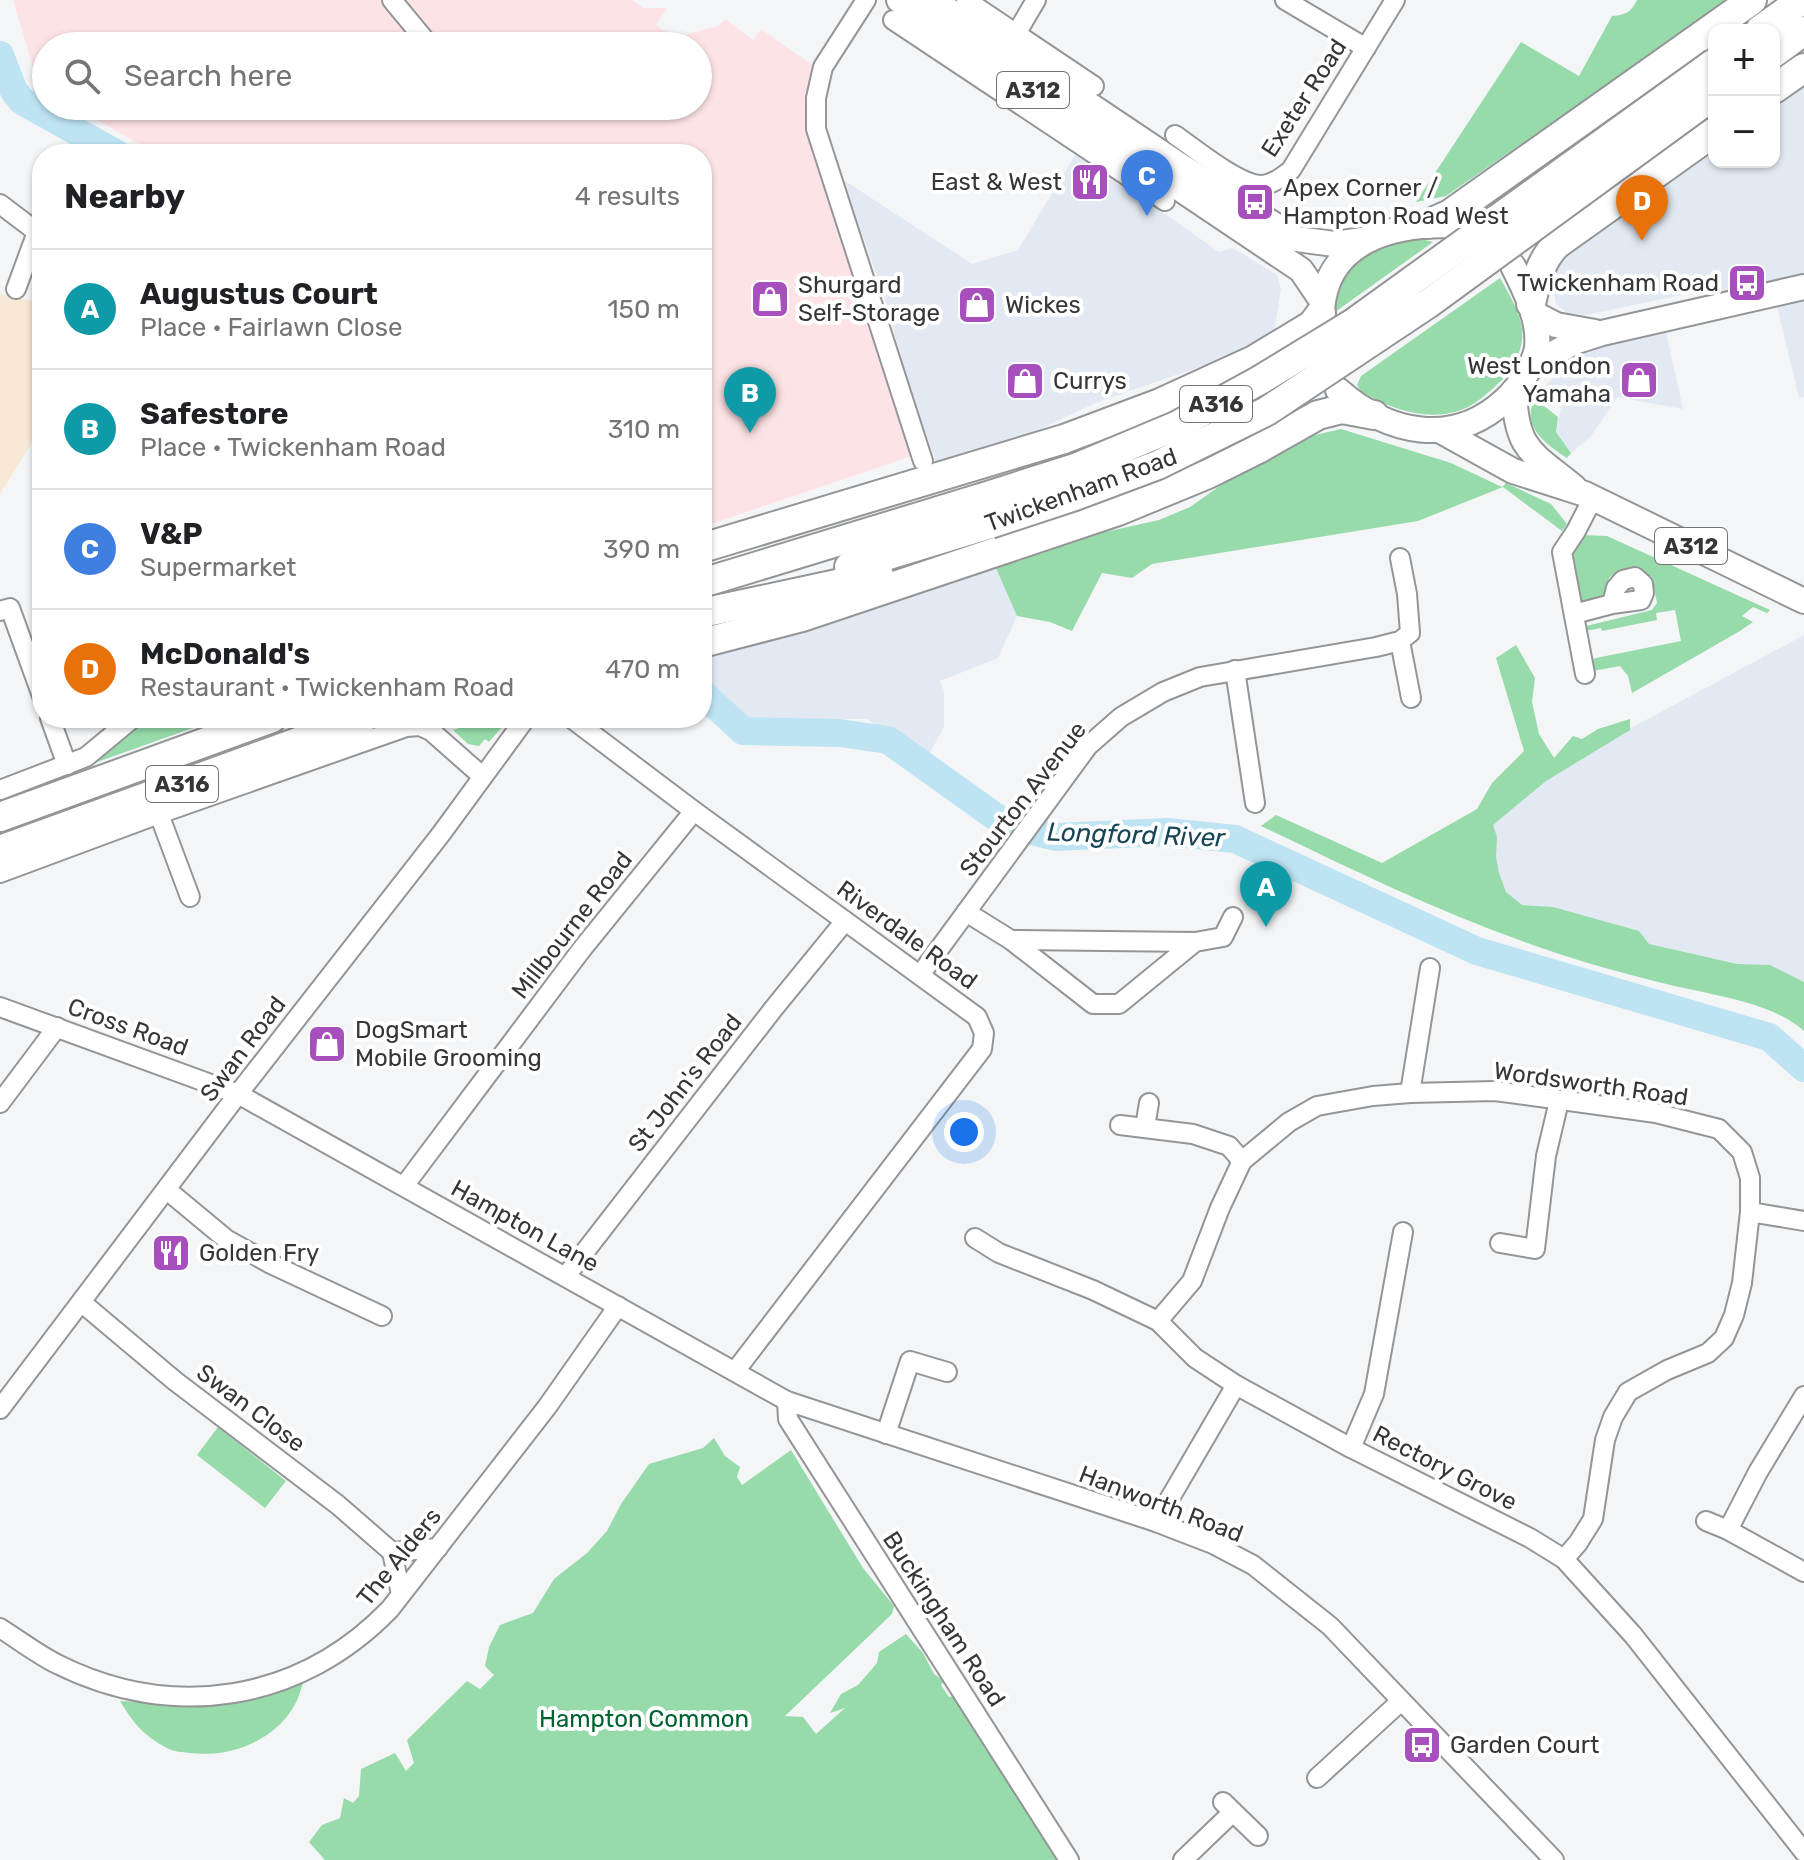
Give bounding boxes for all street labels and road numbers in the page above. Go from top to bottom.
street label: Exeter Road [1256,34,1352,162]
road number: A312 [997,72,1069,108]
road number: A316 [1180,386,1252,422]
street label: Twickenham Road [981,442,1181,538]
road number: A312 [1655,528,1727,564]
street label: Stourton Avenue [954,716,1092,882]
road number: A316 [146,766,218,802]
street label: Millbourne Road [506,846,638,1004]
street label: Riverdale Road [832,875,982,995]
street label: Swan Road [194,991,292,1107]
street label: Cross Road [64,992,192,1062]
street label: St John's Road [622,1008,748,1158]
street label: Wordsworth Road [1492,1056,1690,1112]
street label: Hampton Lane [446,1174,604,1278]
street label: Swan Close [191,1358,311,1458]
street label: Rectory Grove [1368,1420,1522,1516]
street label: Hanworth Road [1075,1460,1247,1548]
street label: The Alders [351,1502,447,1612]
street label: Buckingham Road [877,1526,1011,1712]

